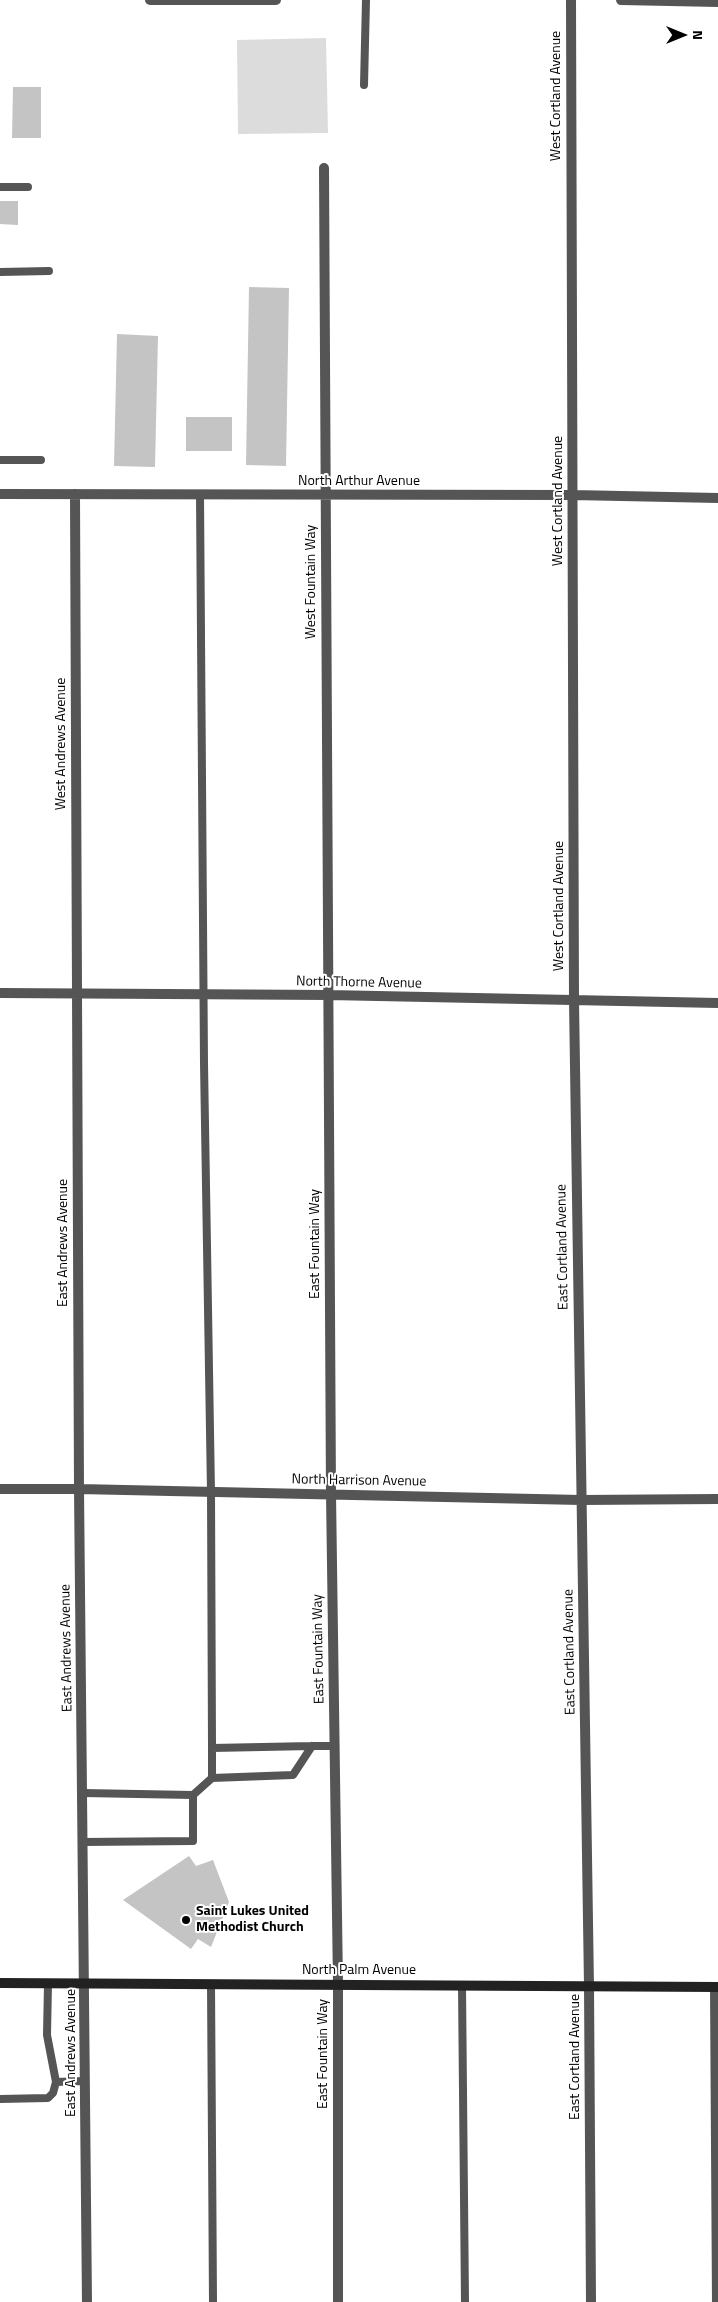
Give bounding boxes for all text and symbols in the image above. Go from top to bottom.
north arrow [658,10,708,60]
text: N [688,30,709,40]
street label: West Cortland Avenue [549,31,565,161]
street label: West Cortland Avenue [551,436,567,566]
street label: North Arthur Avenue [298,474,420,490]
street label: West Fountain Way [304,525,320,639]
street label: West Andrews Avenue [54,678,70,810]
street label: West Cortland Avenue [552,841,568,971]
street label: North Thorne Avenue [296,974,422,992]
street label: East Andrews Avenue [56,1179,72,1307]
street label: East Cortland Avenue [554,1184,572,1310]
street label: East Fountain Way [308,1189,324,1299]
street label: North Harrison Avenue [292,1471,426,1491]
street label: East Andrews Avenue [57,1584,77,1712]
street label: East Cortland Avenue [561,1589,579,1715]
street label: East Fountain Way [310,1594,328,1704]
place label: Saint Lukes United Methodist Church [196,1904,309,1936]
marker: Saint Lukes United Methodist Church [180,1914,192,1926]
street label: North Palm Avenue [302,1963,416,1979]
street label: East Andrews Avenue [64,1989,80,2117]
street label: East Cortland Avenue [568,1994,584,2120]
street label: East Fountain Way [316,1999,332,2109]

